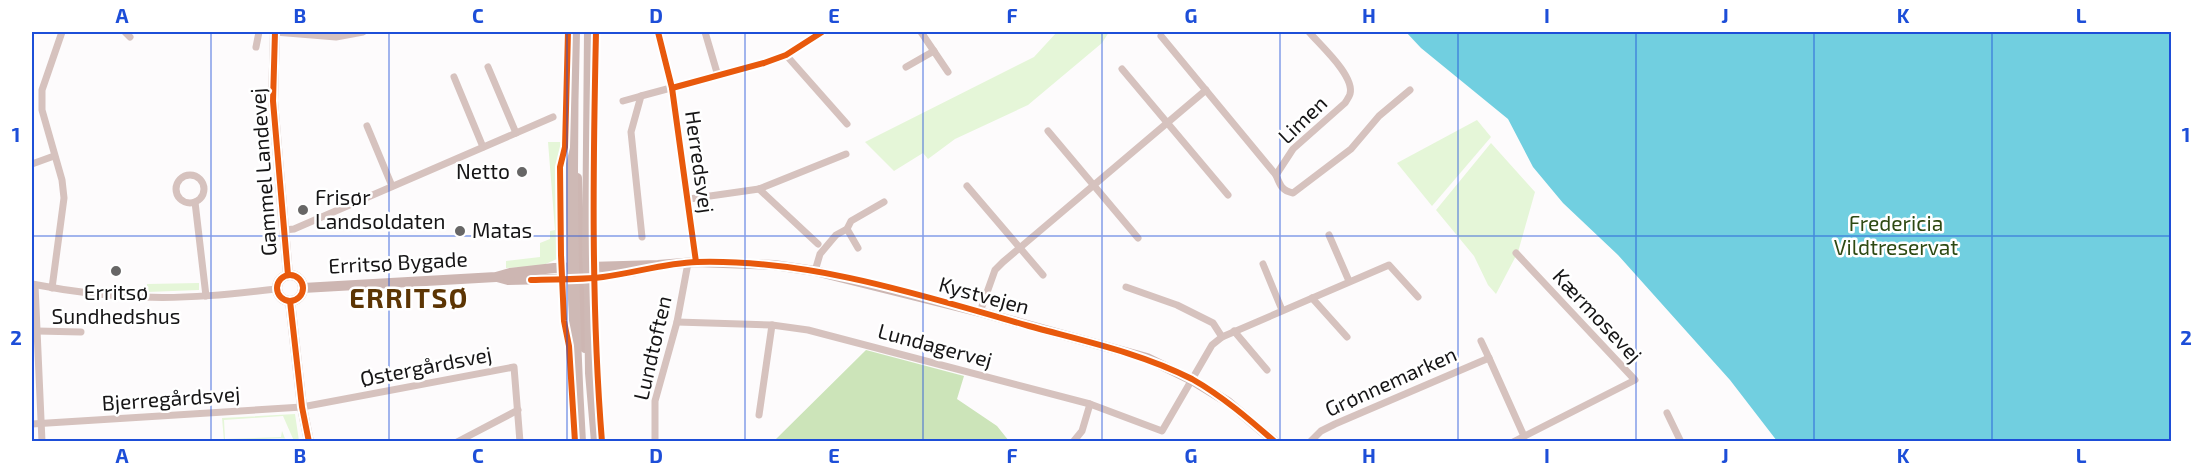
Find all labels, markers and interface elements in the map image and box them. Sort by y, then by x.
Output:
text: A [115,3,129,27]
text: B [294,3,306,27]
text: C [472,3,484,27]
text: D [649,3,663,27]
text: E [828,3,840,27]
text: F [1006,3,1018,27]
text: G [1185,3,1197,27]
text: H [1362,3,1376,27]
text: I [1544,3,1550,27]
text: J [1721,3,1729,27]
text: K [1897,3,1910,27]
text: L [2076,3,2087,27]
street label: Gammel Landevej [244,87,282,257]
street label: Limen [1272,90,1331,148]
street label: Herredsvej [680,109,720,215]
text: 1 [12,122,20,146]
text: 1 [2182,122,2190,146]
place label: Netto [456,158,510,183]
marker: Netto [515,165,529,179]
place label: Frisør Landsoldaten [315,184,445,233]
marker: Frisør Landsoldaten [296,203,310,217]
park label: Fredericia Vildtreservat [1834,210,1958,259]
place label: Matas [472,217,532,242]
marker: Matas [453,224,467,238]
street label: Erritsø Bygade [328,245,468,278]
street label: Kærmosevej [1548,263,1648,368]
marker: Erritsø Sundhedshus [109,264,123,278]
street label: Kystvejen [936,270,1032,320]
place label: Erritsø Sundhedshus [51,279,181,328]
district label: ERRITSØ [349,281,469,313]
street label: Lundtoften [627,293,676,402]
street label: Lundagervej [875,317,995,373]
text: 2 [10,325,22,349]
text: 2 [2180,325,2192,349]
street label: Østergårdsvej [358,340,494,392]
street label: Grønnemarken [1321,340,1460,421]
street label: Bjerregårdsvej [101,380,241,416]
text: A [115,443,129,467]
text: B [294,443,306,467]
text: C [472,443,484,467]
text: D [649,443,663,467]
text: E [828,443,840,467]
text: F [1006,443,1018,467]
text: G [1185,443,1197,467]
text: H [1362,443,1376,467]
text: I [1544,443,1550,467]
text: J [1721,443,1729,467]
text: K [1897,443,1910,467]
text: L [2076,443,2087,467]

